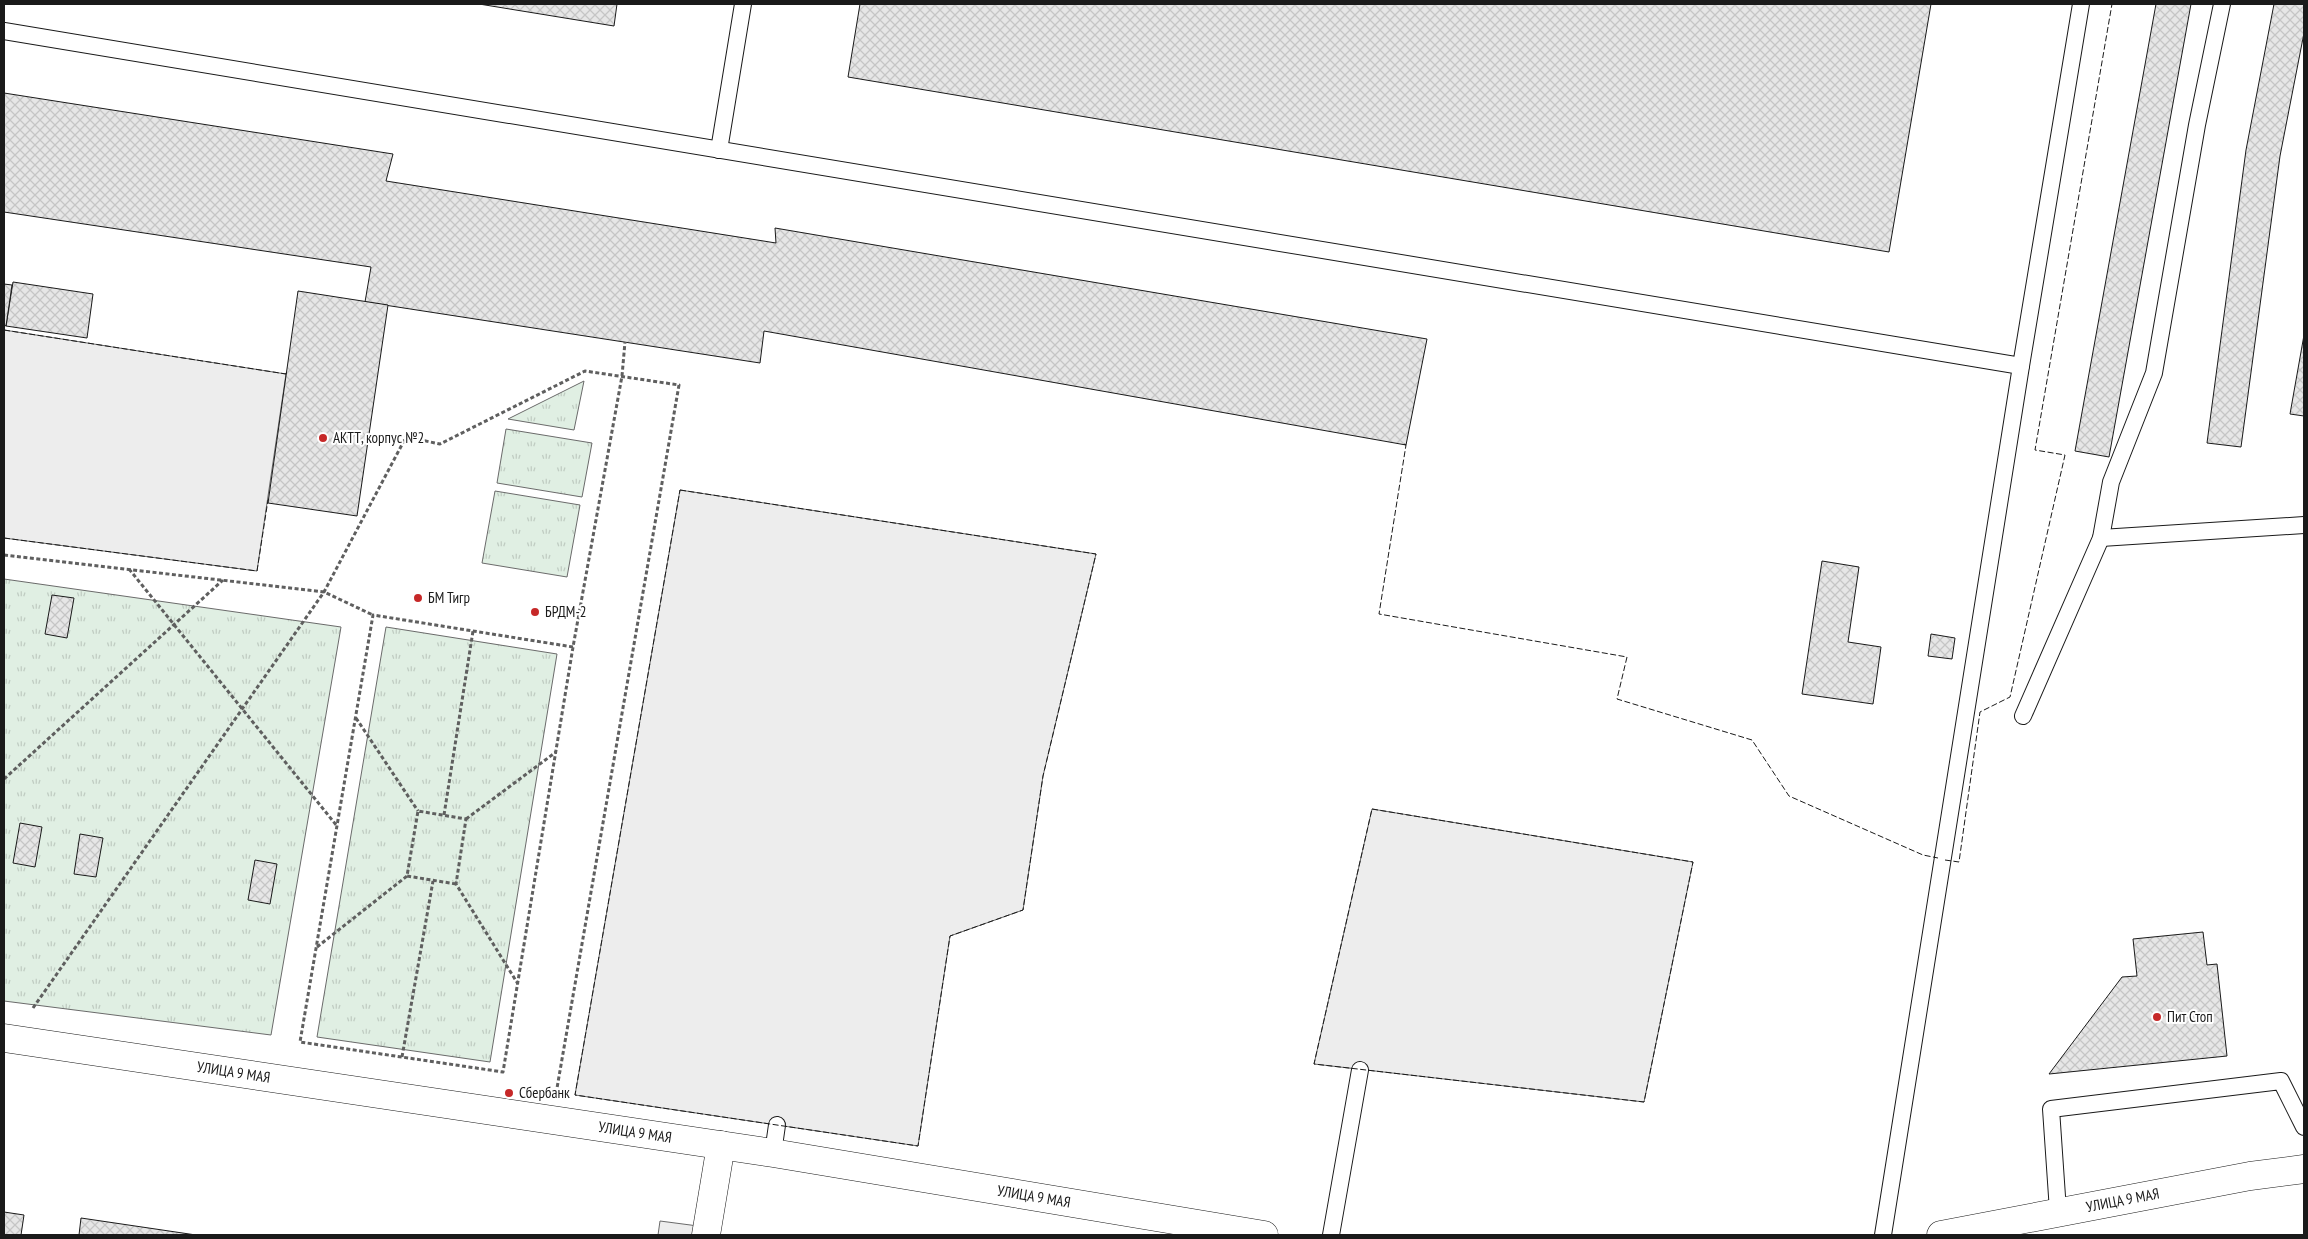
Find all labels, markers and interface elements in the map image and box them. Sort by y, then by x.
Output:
place label: АКТТ, корпус №2 [333,428,424,447]
marker: АКТТ, корпус №2 [317,432,329,444]
place label: БМ Тигр [428,588,470,607]
marker: БМ Тигр [412,592,424,604]
place label: БРДМ-2 [545,602,587,621]
marker: БРДМ-2 [529,606,541,618]
place label: Пит Стоп [2167,1007,2213,1026]
marker: Пит Стоп [2151,1011,2163,1023]
street label: УЛИЦА 9 МАЯ [196,1057,271,1087]
place label: Сбербанк [519,1083,570,1102]
marker: Сбербанк [503,1087,515,1099]
street label: УЛИЦА 9 МАЯ [597,1117,673,1147]
street label: УЛИЦА 9 МАЯ [996,1181,1072,1212]
street label: УЛИЦА 9 МАЯ [2085,1184,2161,1216]

